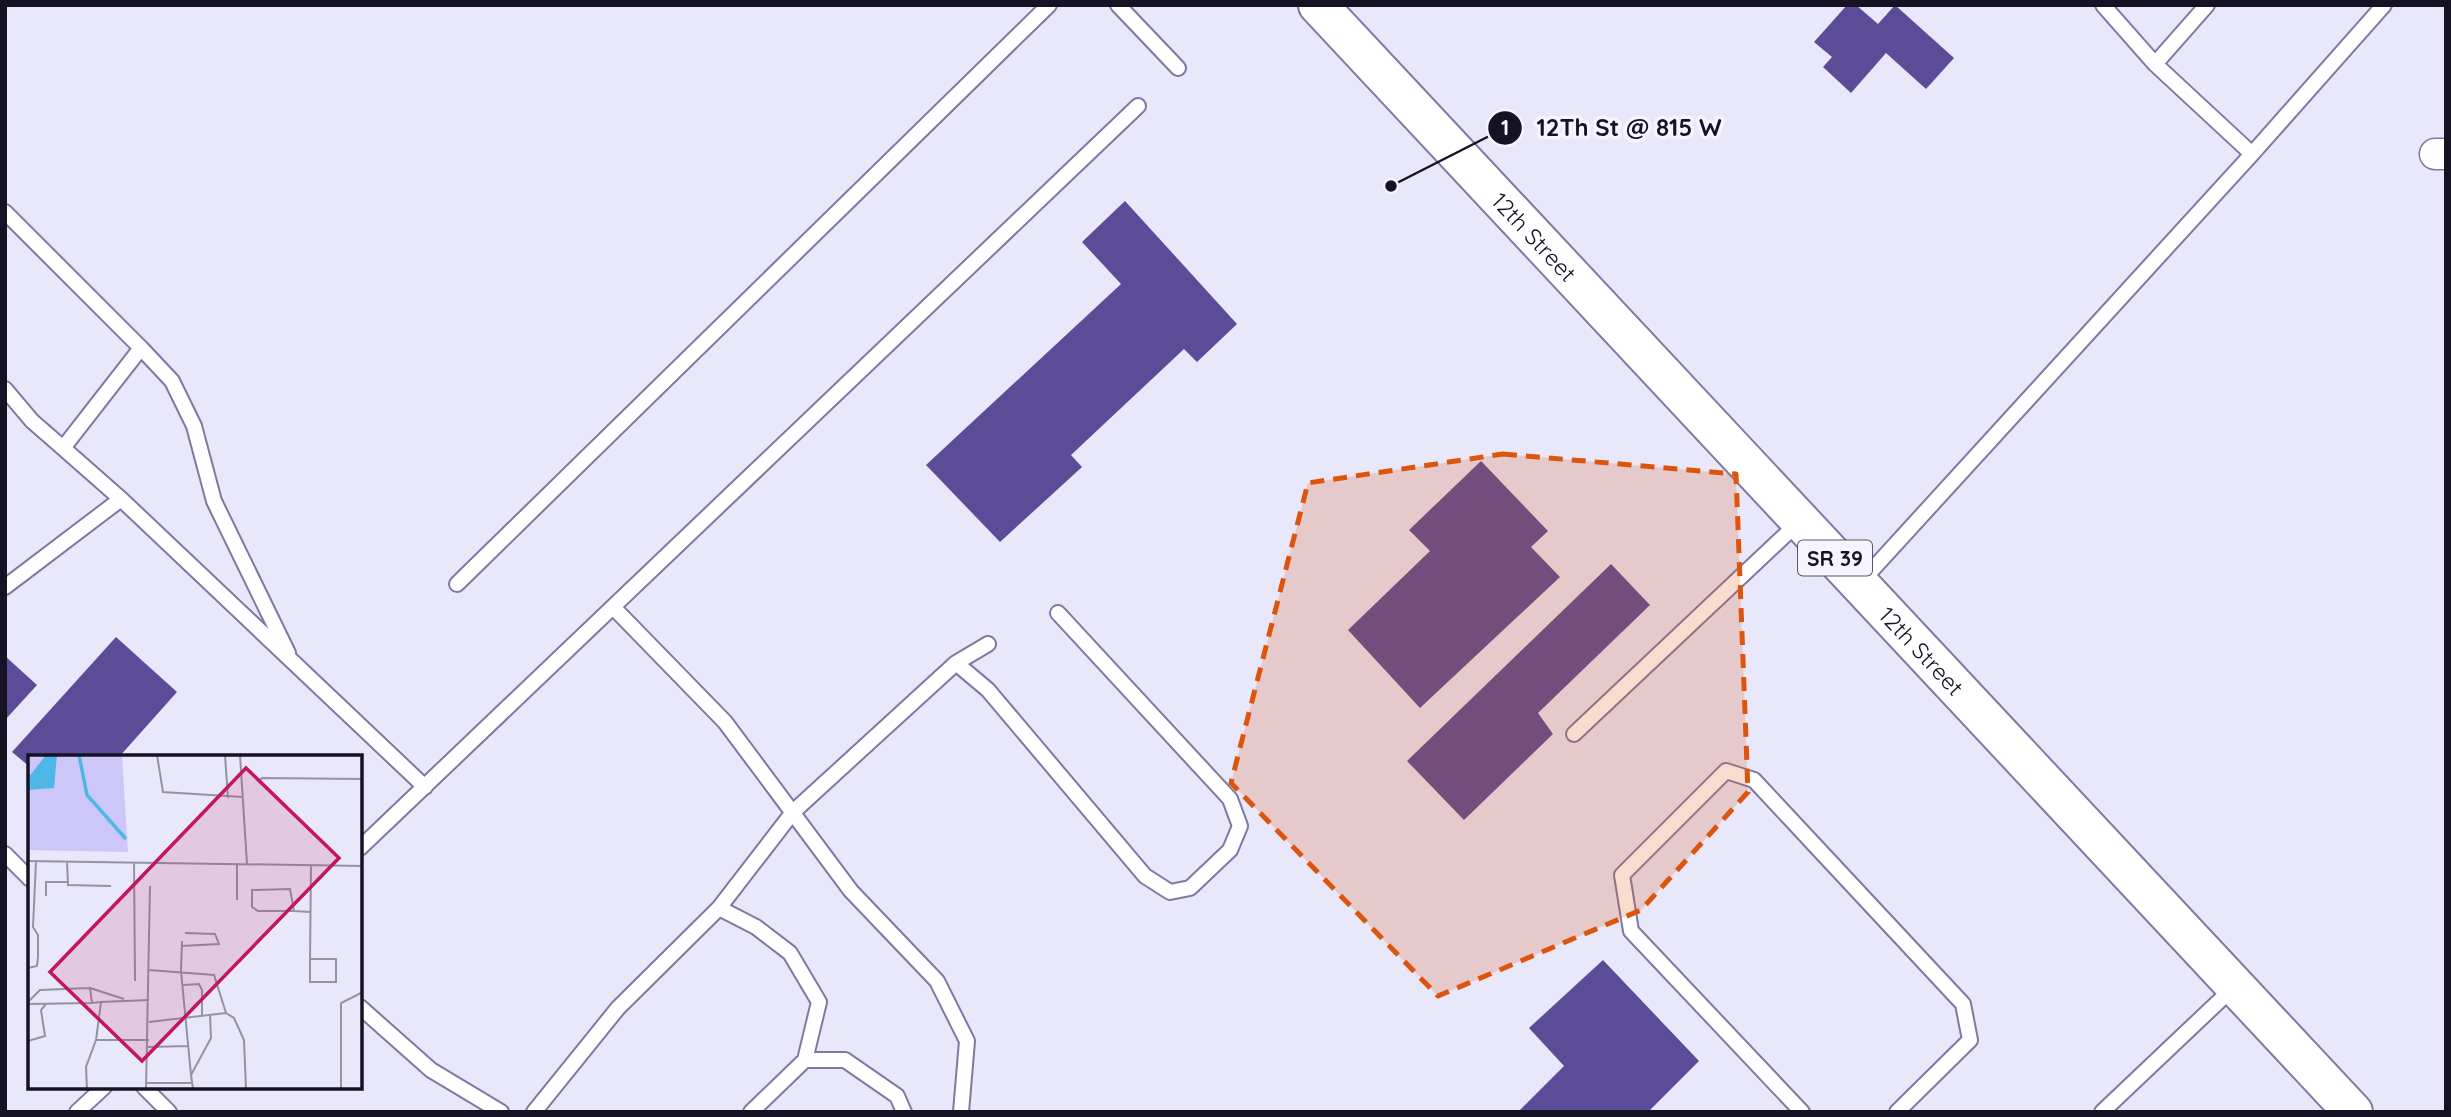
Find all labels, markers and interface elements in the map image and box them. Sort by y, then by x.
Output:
callout: 12Th St @ 815 W [1488,105,1736,150]
text: 12Th St @ 815 W [1536,112,1722,142]
text: 1 [1501,114,1509,140]
street label: 12th Street [1486,186,1583,287]
road number: SR 39 [1798,540,1872,576]
street label: 12th Street [1873,600,1970,701]
inset map [28,755,362,1089]

